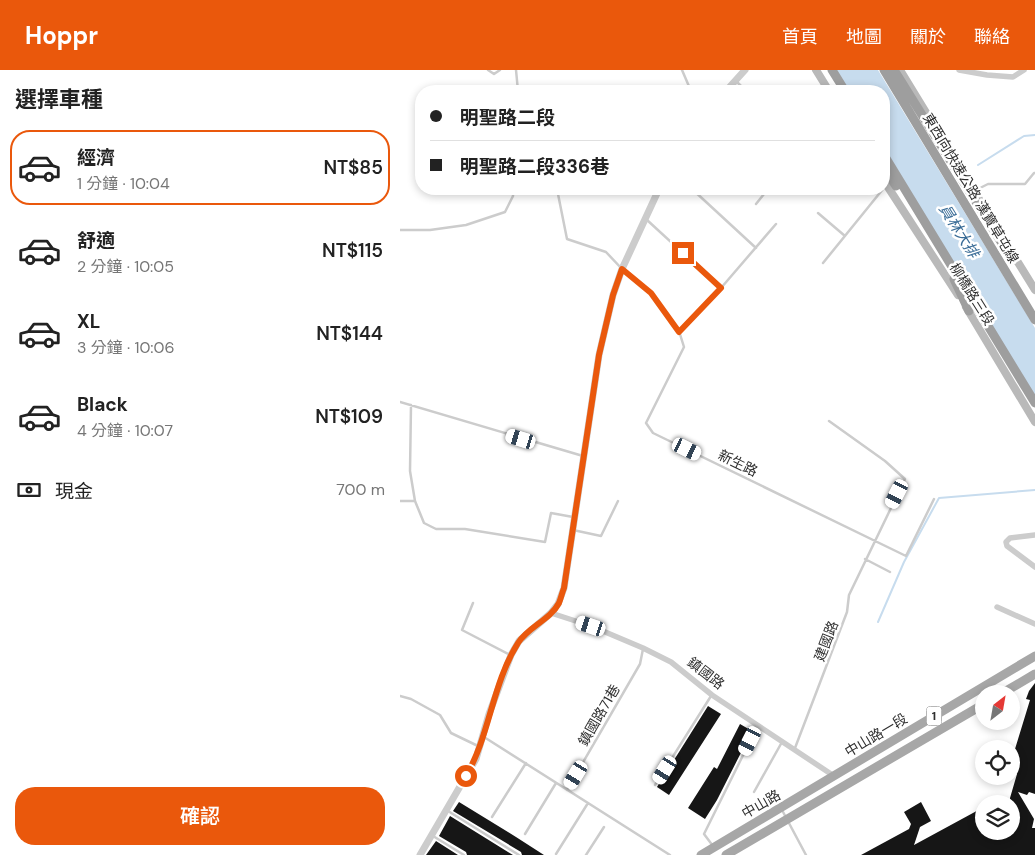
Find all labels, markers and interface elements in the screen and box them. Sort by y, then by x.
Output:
text: Hoppr [25,20,98,51]
text: 首頁 [782,25,818,49]
text: 地圖 [846,25,882,49]
text: 關於 [910,25,946,49]
text: 聯絡 [974,25,1010,49]
text: 選擇車種 [15,85,103,114]
text: 明聖路二段 [460,105,555,130]
street label: 東西向快速公路 漢寶草屯線 [919,110,1023,266]
icon: car [17,145,62,190]
text: 經濟 [77,145,115,170]
text: 明聖路二段336巷 [460,154,609,179]
text: NT$85 [323,155,383,180]
text: 1 分鐘 · 10:04 [77,173,170,194]
water label: 員林大排 [935,200,984,263]
icon: car [17,228,62,273]
text: 舒適 [77,228,115,253]
text: NT$115 [322,238,383,263]
route end [672,242,694,264]
text: 2 分鐘 · 10:05 [77,256,174,277]
street label: 柳橋路三段 [946,260,998,328]
text: XL [77,309,100,334]
icon: car [17,311,62,356]
text: NT$144 [316,321,383,346]
text: 3 分鐘 · 10:06 [77,337,175,358]
text: Black [77,392,128,417]
icon: car [17,394,62,439]
text: NT$109 [315,404,383,429]
text: 4 分鐘 · 10:07 [77,420,173,441]
car [504,427,537,451]
car [670,436,703,462]
street label: 新生路 [715,446,761,480]
icon: cash [15,476,43,504]
car [883,477,910,511]
text: 現金 [55,479,93,504]
text: 700 m [336,479,385,500]
car [574,614,607,638]
street label: 建國路 [810,618,842,664]
street label: 鎮國路 [684,653,728,693]
street label: 鎮國路71巷 [574,681,624,749]
north arrow [975,685,1020,730]
map controls [975,685,1020,840]
road number: 1 [926,706,942,726]
street label: 中山路一段 [841,709,911,761]
car [736,724,763,758]
button: locate [975,740,1020,785]
car [650,753,679,787]
car [561,758,590,792]
route start [455,765,477,787]
street label: 中山路 [738,786,784,822]
button: 確認 [15,787,385,845]
button: layers [975,795,1020,840]

